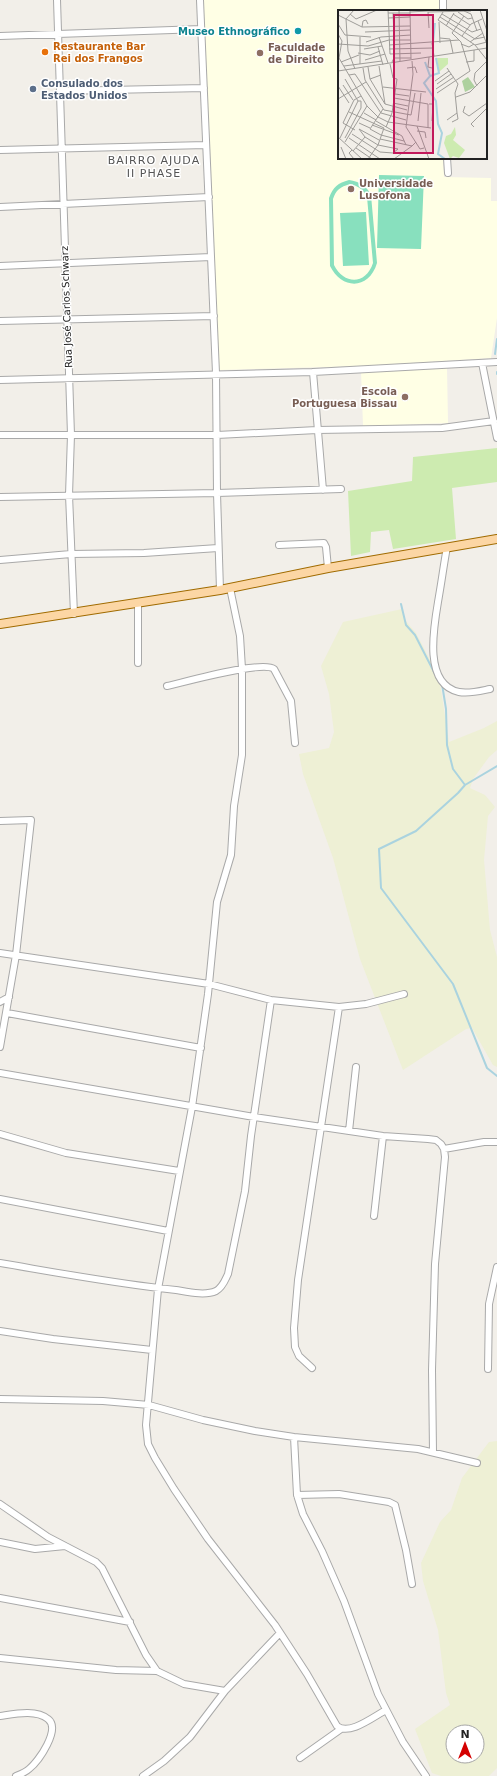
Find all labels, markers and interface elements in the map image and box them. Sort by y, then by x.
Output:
inset map [338,10,487,159]
place label: Museo Ethnográfico [178,26,290,37]
marker: Museo Ethnográfico [293,26,303,36]
place label: Restaurante Bar Rei dos Frangos [53,41,145,64]
place label: Faculdade de Direito [268,42,326,65]
marker: Restaurante Bar Rei dos Frangos [40,47,50,57]
marker: Faculdade de Direito [255,48,265,58]
place label: Consulado dos Estados Unidos [41,78,127,101]
marker: Consulado dos Estados Unidos [28,84,38,94]
district label: BAIRRO AJUDA II PHASE [108,154,200,180]
place label: Universidade Lusofona [359,178,433,201]
marker: Universidade Lusofona [346,184,356,194]
street label: Rua José Carlos Schwarz [59,246,74,368]
place label: Escola Portuguesa Bissau [292,386,397,409]
marker: Escola Portuguesa Bissau [400,392,410,402]
north arrow [445,1724,485,1764]
text: N [460,1728,470,1741]

